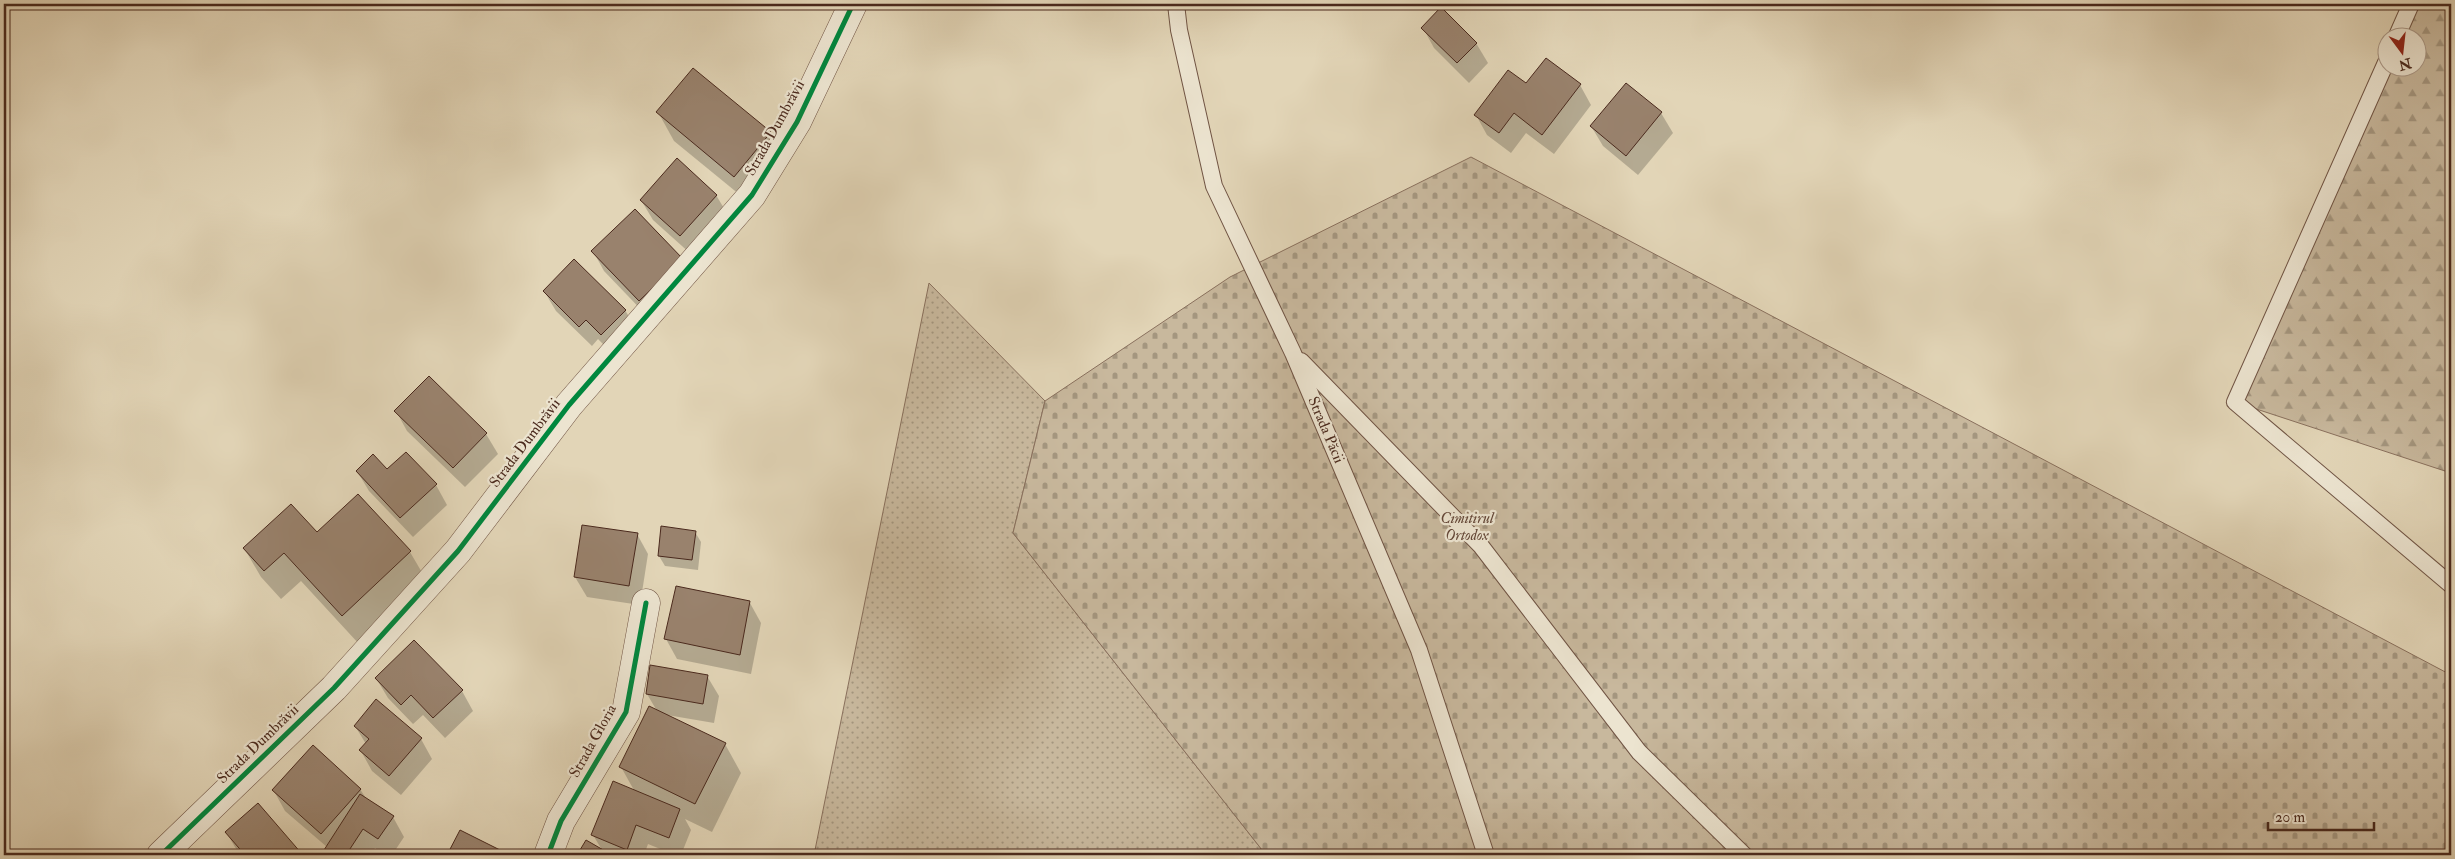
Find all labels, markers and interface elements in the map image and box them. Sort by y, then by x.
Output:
north arrow [2378,28,2428,78]
text: N [2397,54,2414,74]
street label: Strada Dumbrăvii [741,77,809,179]
street label: Strada Păcii [1303,394,1349,466]
street label: Strada Dumbrăvii [485,395,565,491]
park label: Cimitirul Ortodox [1441,509,1495,545]
street label: Strada Dumbrăvii [213,700,303,788]
street label: Strada Gloria [565,700,621,781]
scale bar [2268,799,2374,831]
text: 20 m [2275,808,2305,827]

